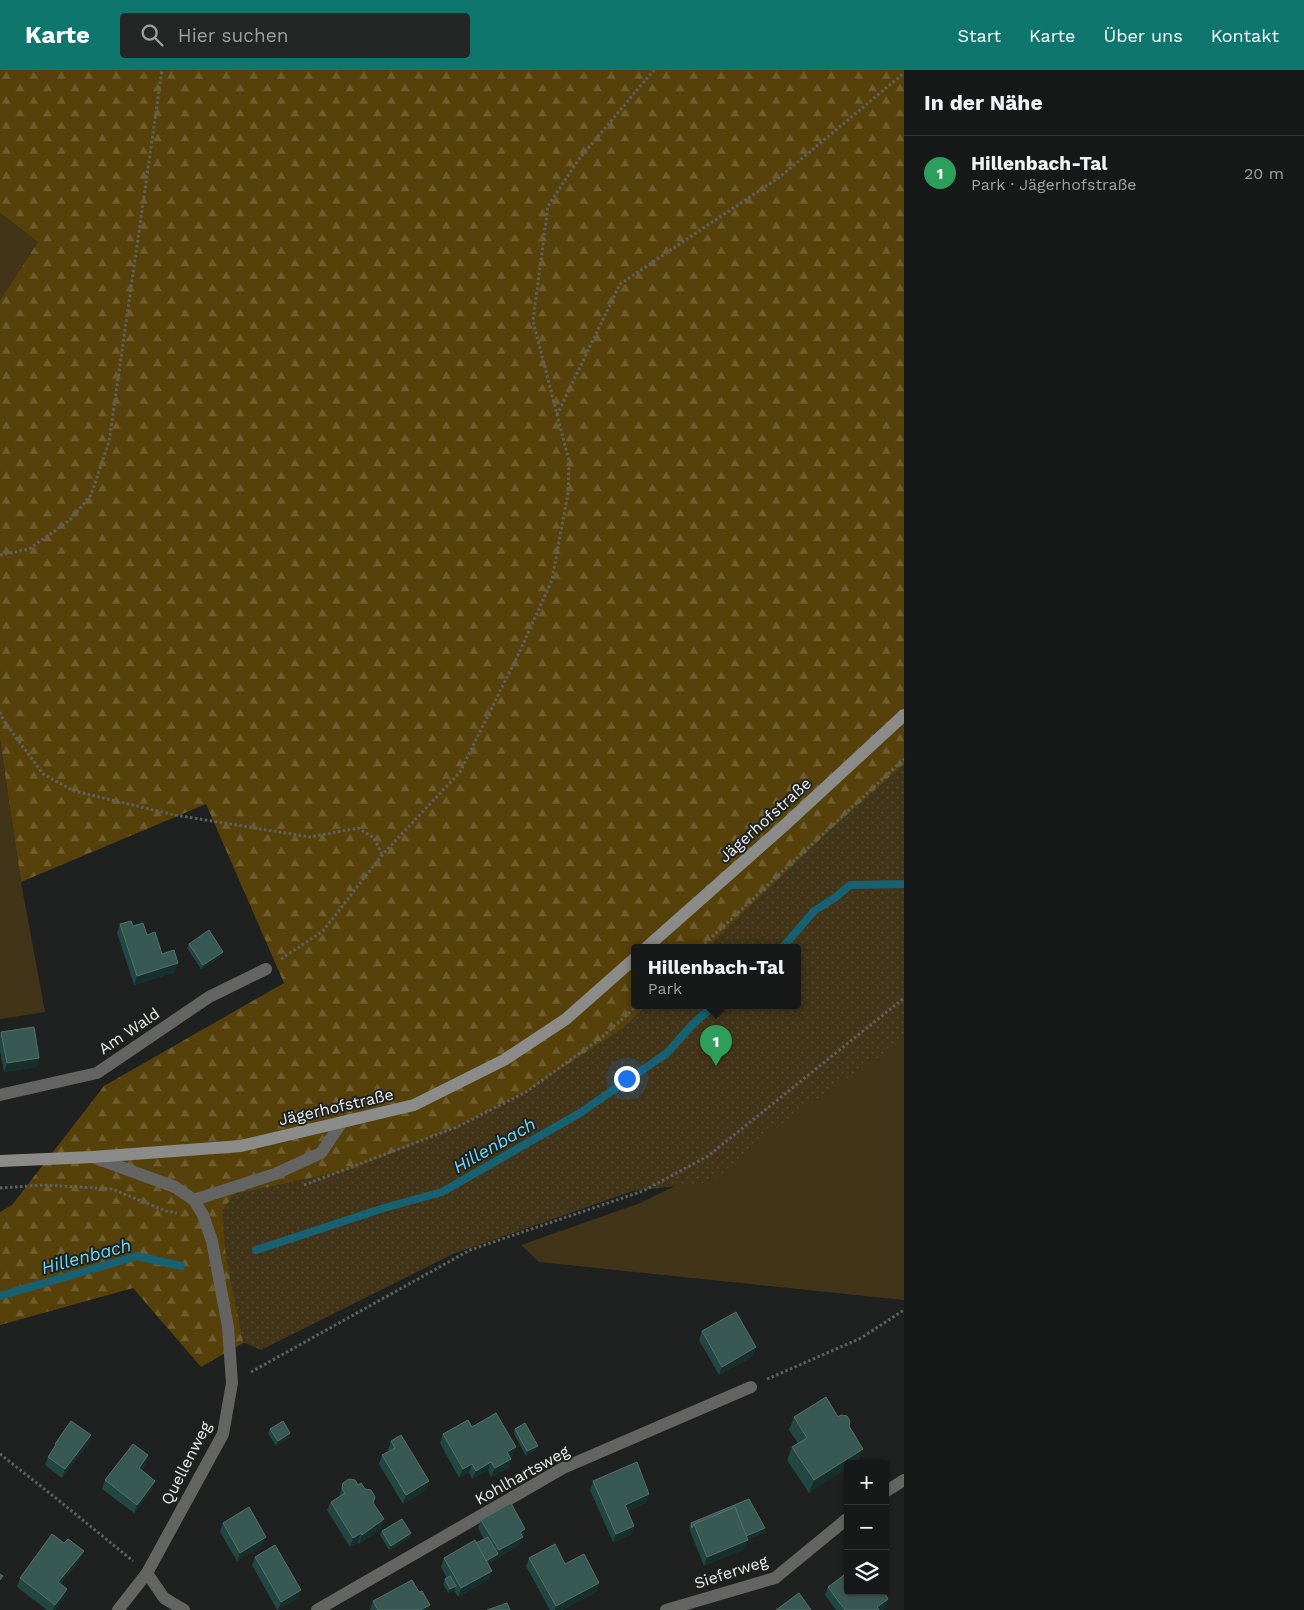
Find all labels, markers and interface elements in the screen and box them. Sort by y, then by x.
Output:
search box [120,13,470,58]
text: Karte [25,21,90,49]
icon: search [138,21,166,49]
text: Hier suchen [178,24,288,47]
text: Start [957,25,1001,46]
text: Karte [1029,25,1076,46]
text: Über uns [1104,25,1183,46]
text: Kontakt [1211,25,1279,46]
text: In der Nähe [924,90,1043,115]
text: Hillenbach-Tal [971,152,1108,175]
text: 1 [937,164,943,183]
text: 20 m [1244,164,1284,183]
text: Park · Jägerhofstraße [971,175,1137,194]
street label: Jägerhofstraße [715,774,815,866]
popup [631,944,801,1009]
text: Hillenbach-Tal [648,956,784,979]
text: Park [648,979,682,998]
street label: Am Wald [95,1004,163,1058]
pin: 1 [700,1025,732,1066]
your location [614,1066,640,1092]
street label: Jägerhofstraße [277,1085,395,1129]
water label: Hillenbach [449,1113,539,1177]
water label: Hillenbach [39,1234,133,1278]
street label: Quellenweg [157,1418,215,1508]
street label: Kohlhartsweg [472,1441,573,1509]
map controls [844,1460,889,1595]
button: + [844,1460,889,1505]
button: − [844,1505,889,1550]
button: layers [844,1550,889,1595]
street label: Sieferweg [692,1551,771,1593]

